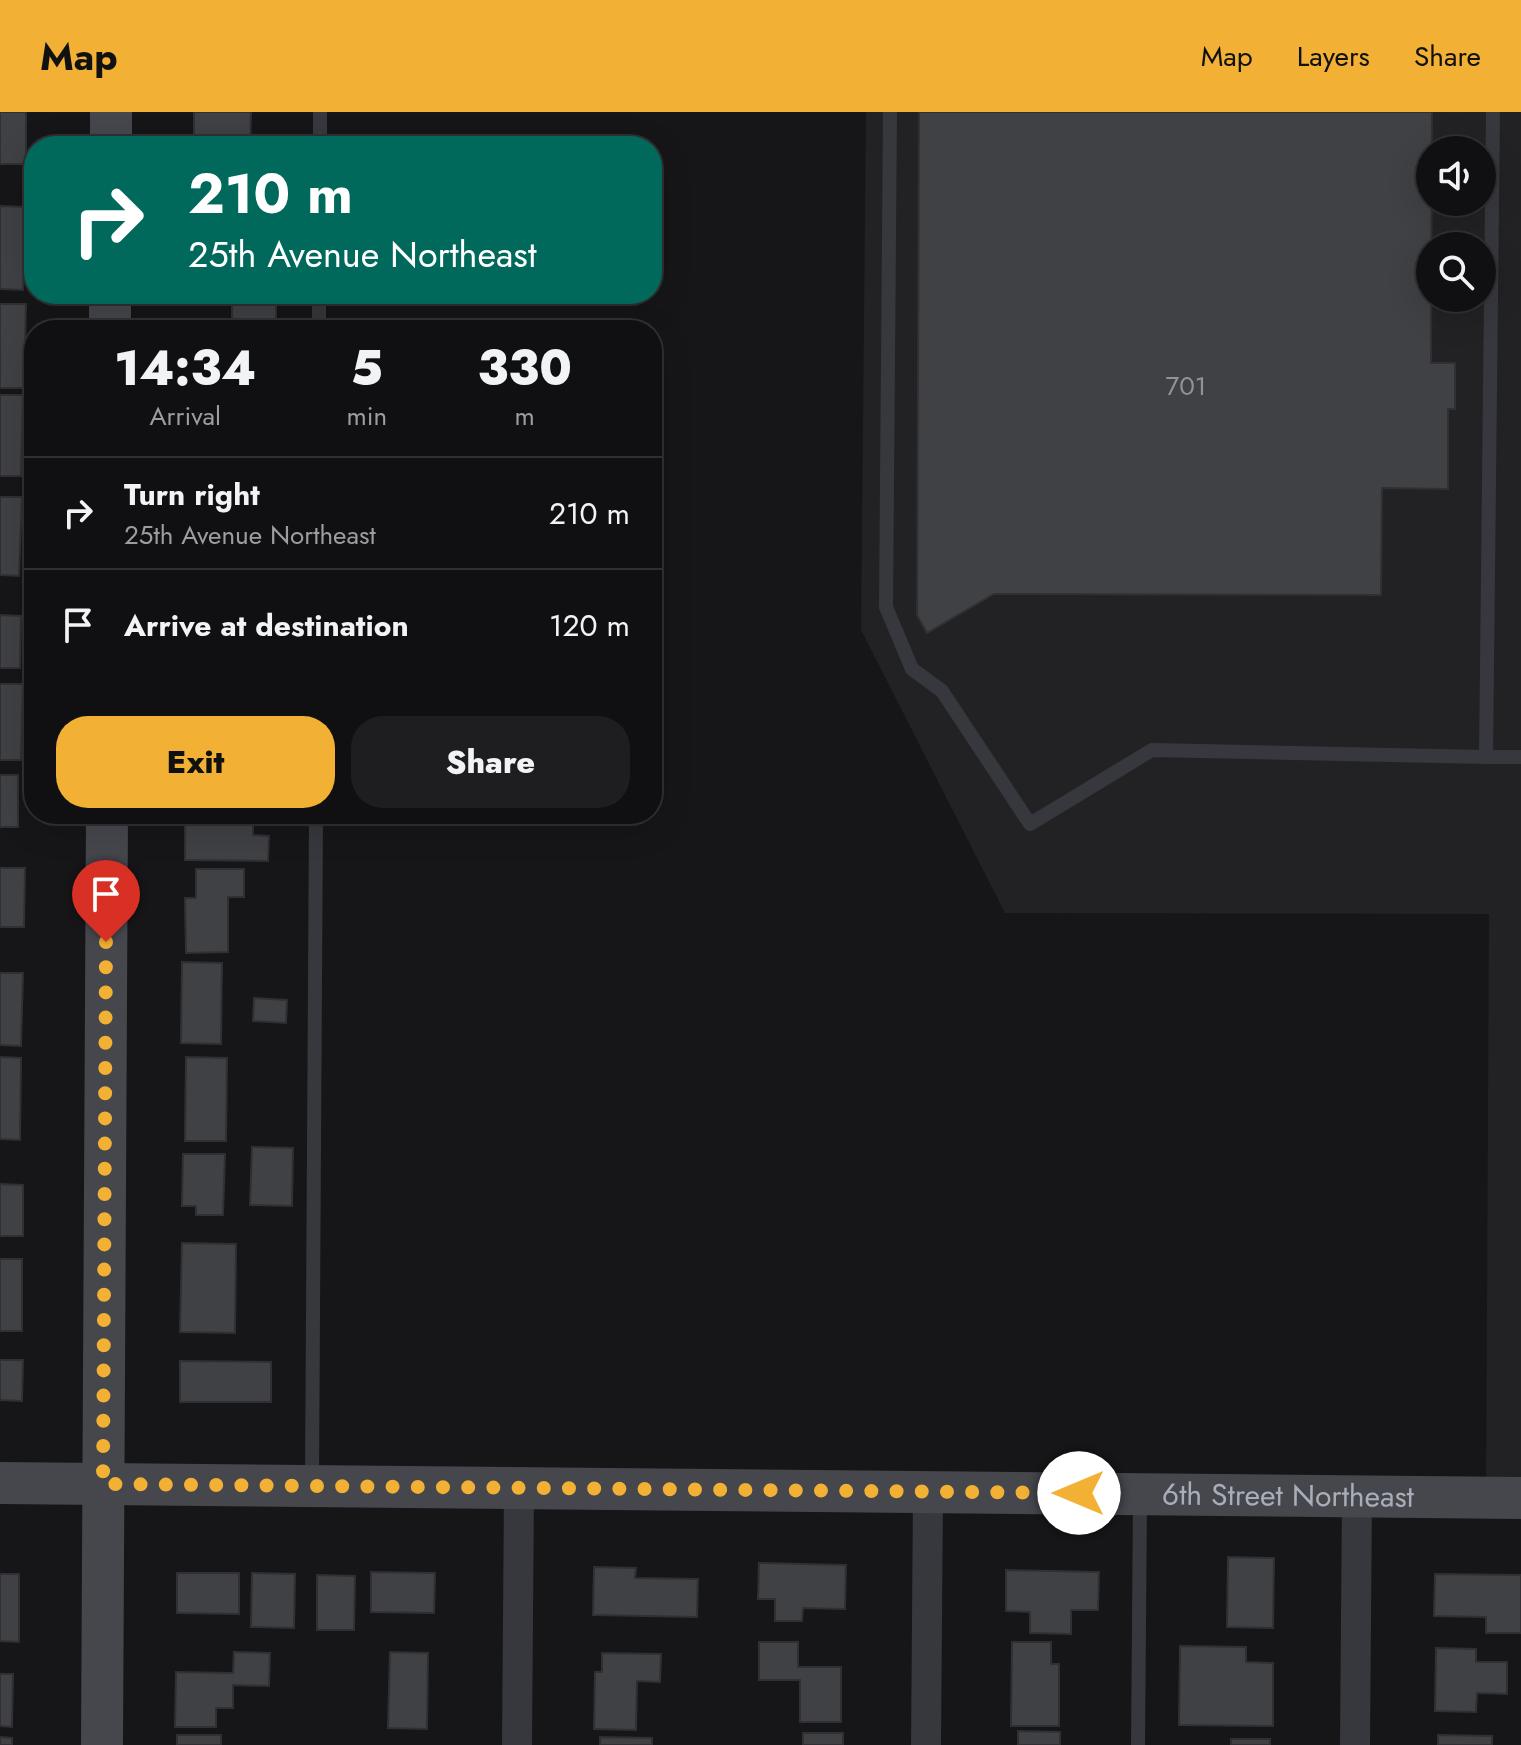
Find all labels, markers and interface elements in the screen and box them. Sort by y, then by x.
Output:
text: Map [40,29,118,84]
text: Map [1201,36,1253,77]
text: Layers [1297,36,1370,77]
text: Share [1414,36,1481,77]
map controls [1416,136,1496,312]
button: sound [1416,136,1496,216]
text: 210 m [188,153,353,234]
icon: right [56,168,160,272]
text: 25th Avenue Northeast [188,228,537,280]
button: search [1416,232,1496,312]
text: 14:34 [114,334,256,403]
text: 5 [351,334,383,403]
text: 330 [477,334,572,403]
house number: 701 [1166,367,1206,405]
text: Arrival [149,397,221,435]
text: min [347,397,387,435]
text: m [514,397,535,435]
text: Turn right [124,473,260,516]
icon: right [56,491,100,535]
text: 210 m [549,492,630,535]
text: 25th Avenue Northeast [124,516,376,554]
icon: arrive [56,603,100,647]
text: Arrive at destination [124,604,409,647]
text: 120 m [549,604,630,647]
button: Exit [56,716,335,808]
button: Share [351,716,630,808]
pin [72,860,140,942]
icon: arrive [84,872,128,916]
position arrow [1037,1451,1121,1535]
street label: 6th Street Northeast [1162,1472,1415,1518]

